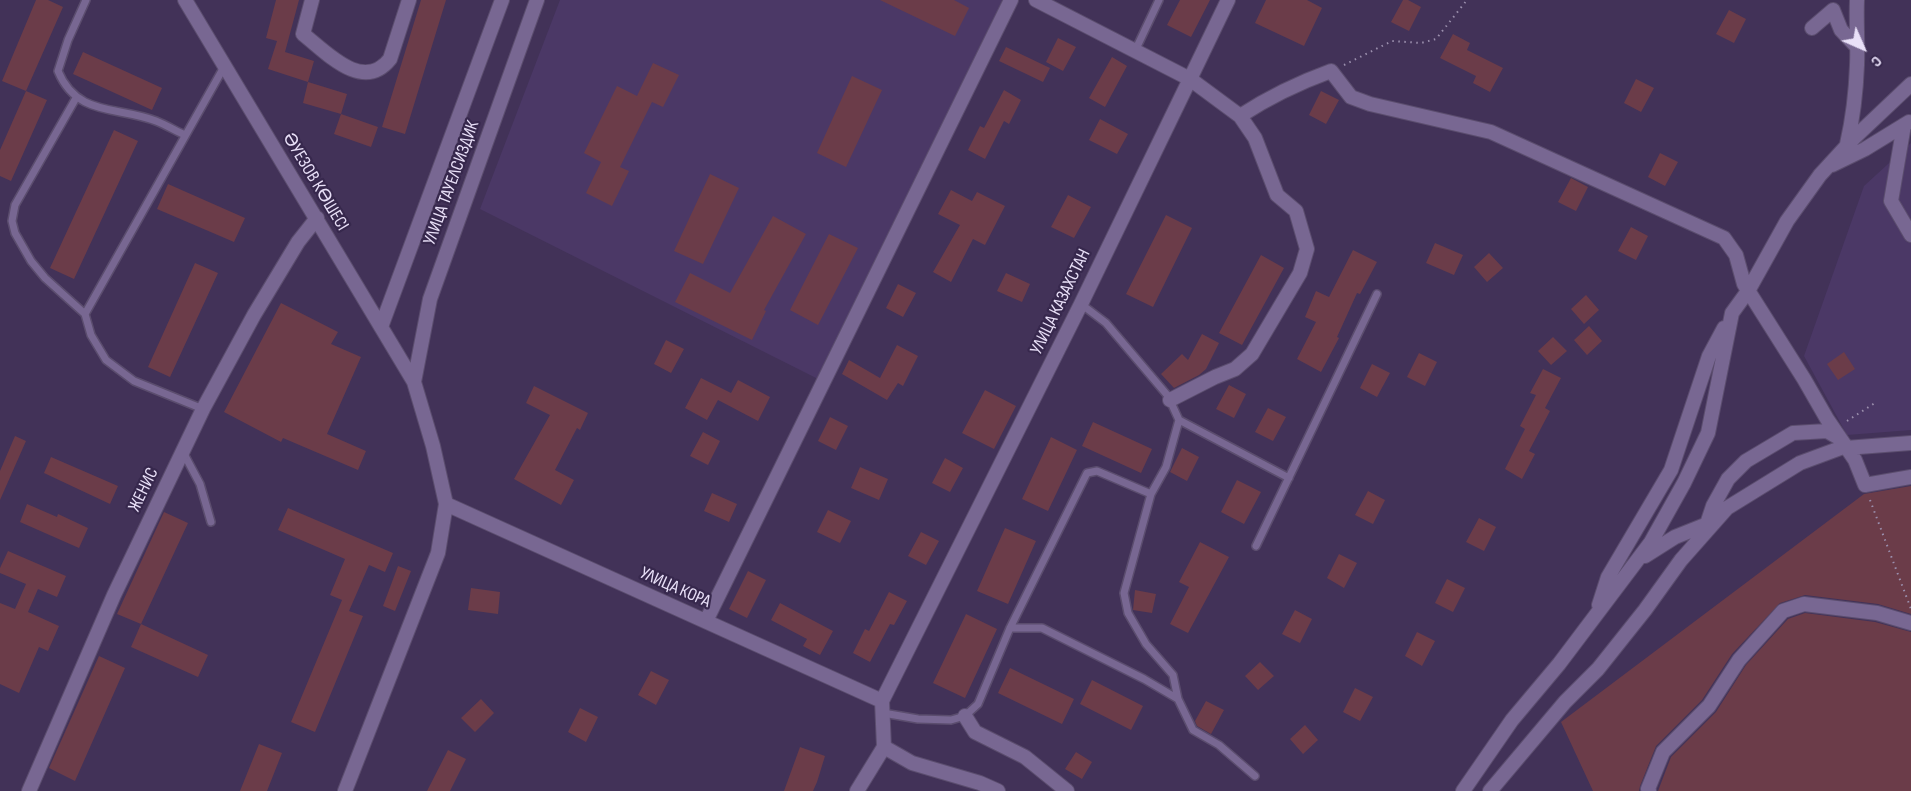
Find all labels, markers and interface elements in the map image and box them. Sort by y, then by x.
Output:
north arrow [1833,18,1893,78]
text: С [1866,51,1886,71]
street label: УЛИЦА ТАУЕЛСИЗДИК [419,118,485,248]
street label: ӘУЕЗОВ КӨШЕСІ [277,129,353,235]
street label: УЛИЦА КАЗАХСТАН [1026,246,1096,358]
street label: ЖЕНИС [124,465,164,515]
street label: УЛИЦА КОРА [636,563,714,613]

